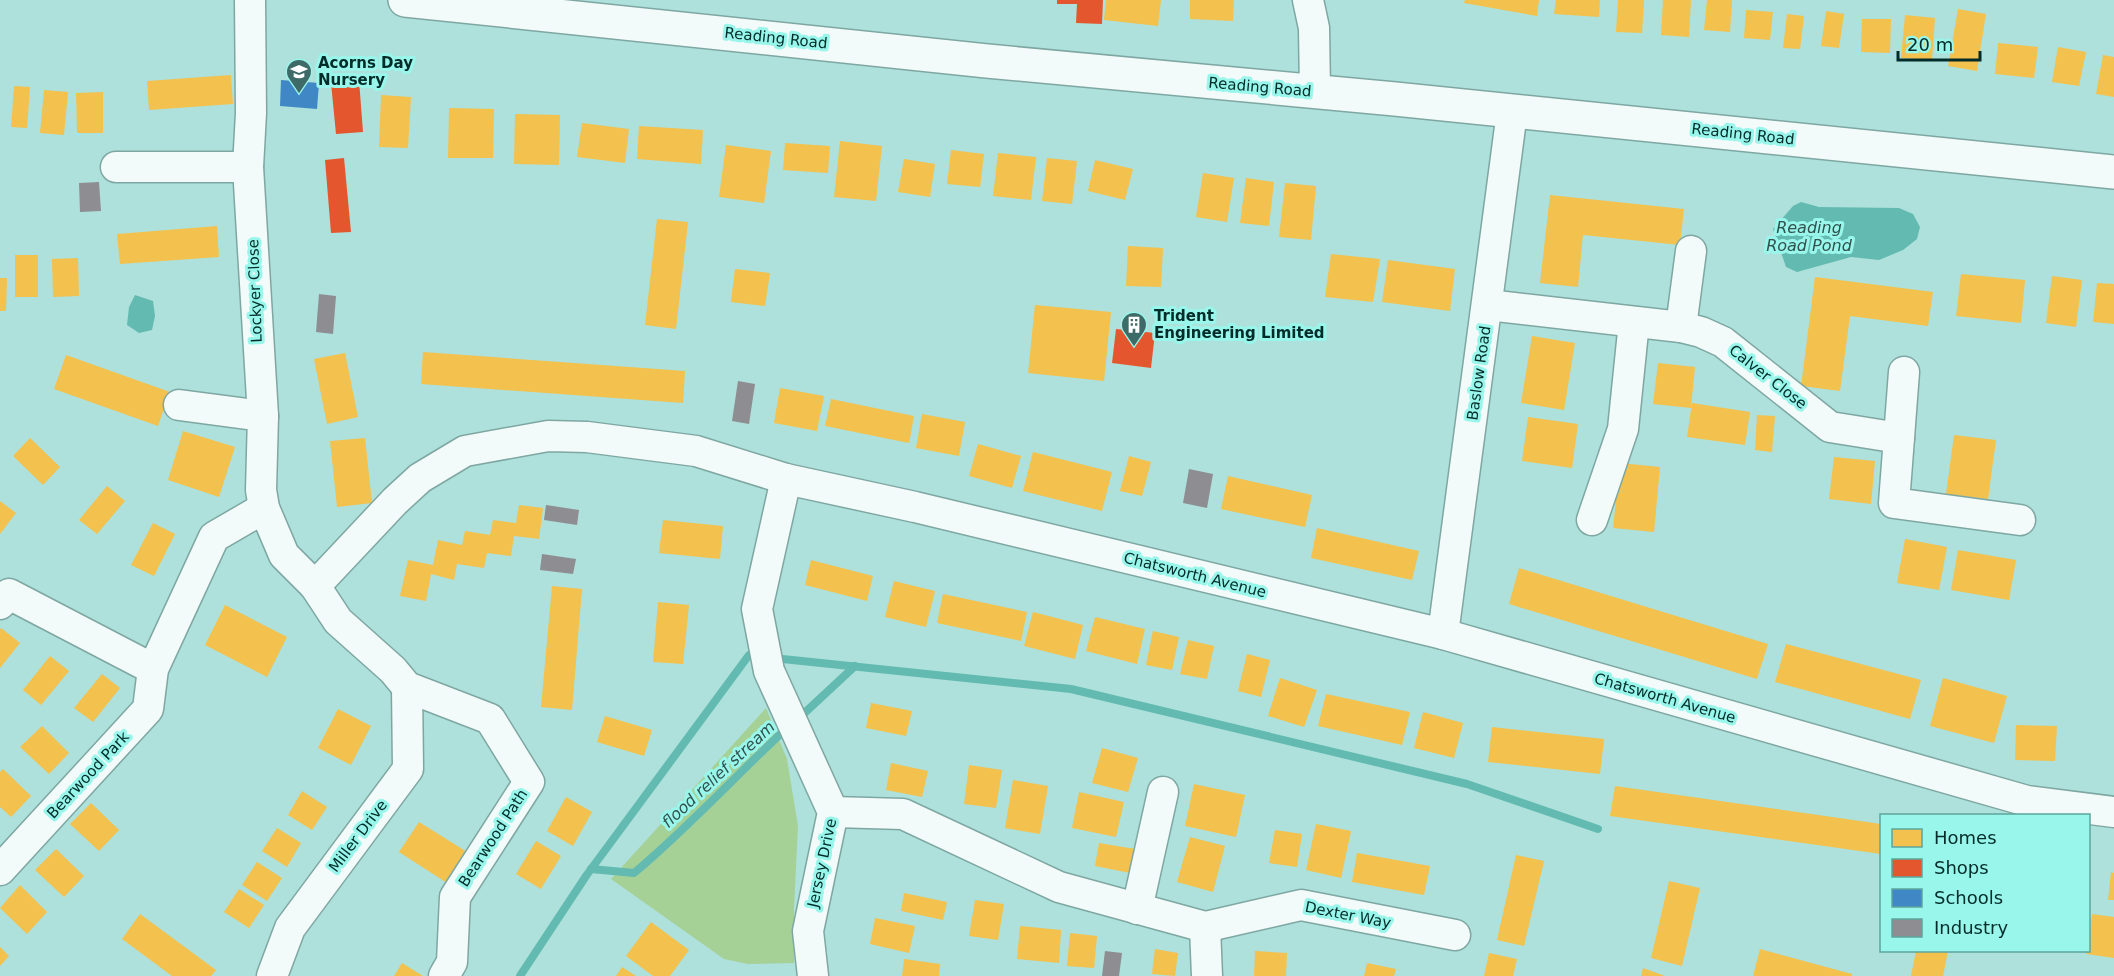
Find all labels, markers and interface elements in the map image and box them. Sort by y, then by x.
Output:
street label: Reading Road [724,24,828,52]
scale bar [1898,24,1980,62]
text: 20 m [1907,34,1953,55]
place label: Acorns Day Nursery [318,54,413,89]
school or university icon: Acorns Day Nursery [284,57,314,95]
street label: Reading Road [1208,74,1312,100]
street label: Reading Road [1691,120,1795,148]
water label: Reading Road Pond [1766,218,1853,255]
street label: Lockyer Close [244,239,266,343]
place label: Trident Engineering Limited [1154,307,1325,342]
building icon: Trident Engineering Limited [1119,310,1149,348]
street label: Baslow Road [1463,325,1495,421]
street label: Calver Close [1726,341,1810,413]
street label: Chatsworth Avenue [1122,549,1268,601]
street label: Chatsworth Avenue [1592,669,1738,727]
water label: flood relief stream [658,717,779,832]
street label: Bearwood Park [43,728,133,822]
street label: Bearwood Path [455,786,531,890]
street label: Miller Drive [325,796,391,876]
legend [1880,814,2090,952]
street label: Jersey Drive [804,817,840,910]
text: Homes [1934,827,1997,848]
text: Shops [1934,857,1989,878]
text: Schools [1934,887,2003,908]
street label: Dexter Way [1303,898,1393,932]
text: Industry [1934,917,2008,938]

